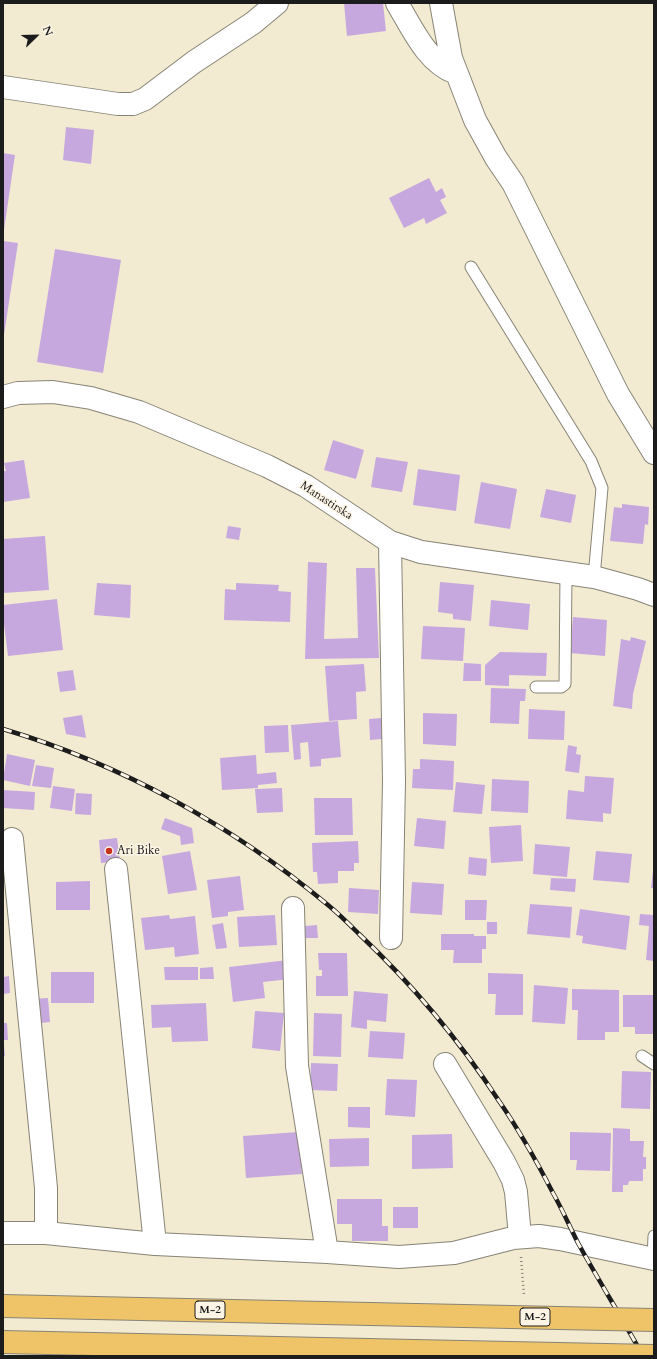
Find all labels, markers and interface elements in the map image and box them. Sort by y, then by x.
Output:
north arrow [16,16,56,56]
text: N [39,24,56,38]
street label: Manastirska [297,479,355,523]
place label: Ari Bike [117,844,160,858]
marker: Ari Bike [104,846,114,856]
road number: M-2 [195,1301,225,1319]
road number: M-2 [520,1308,550,1326]

